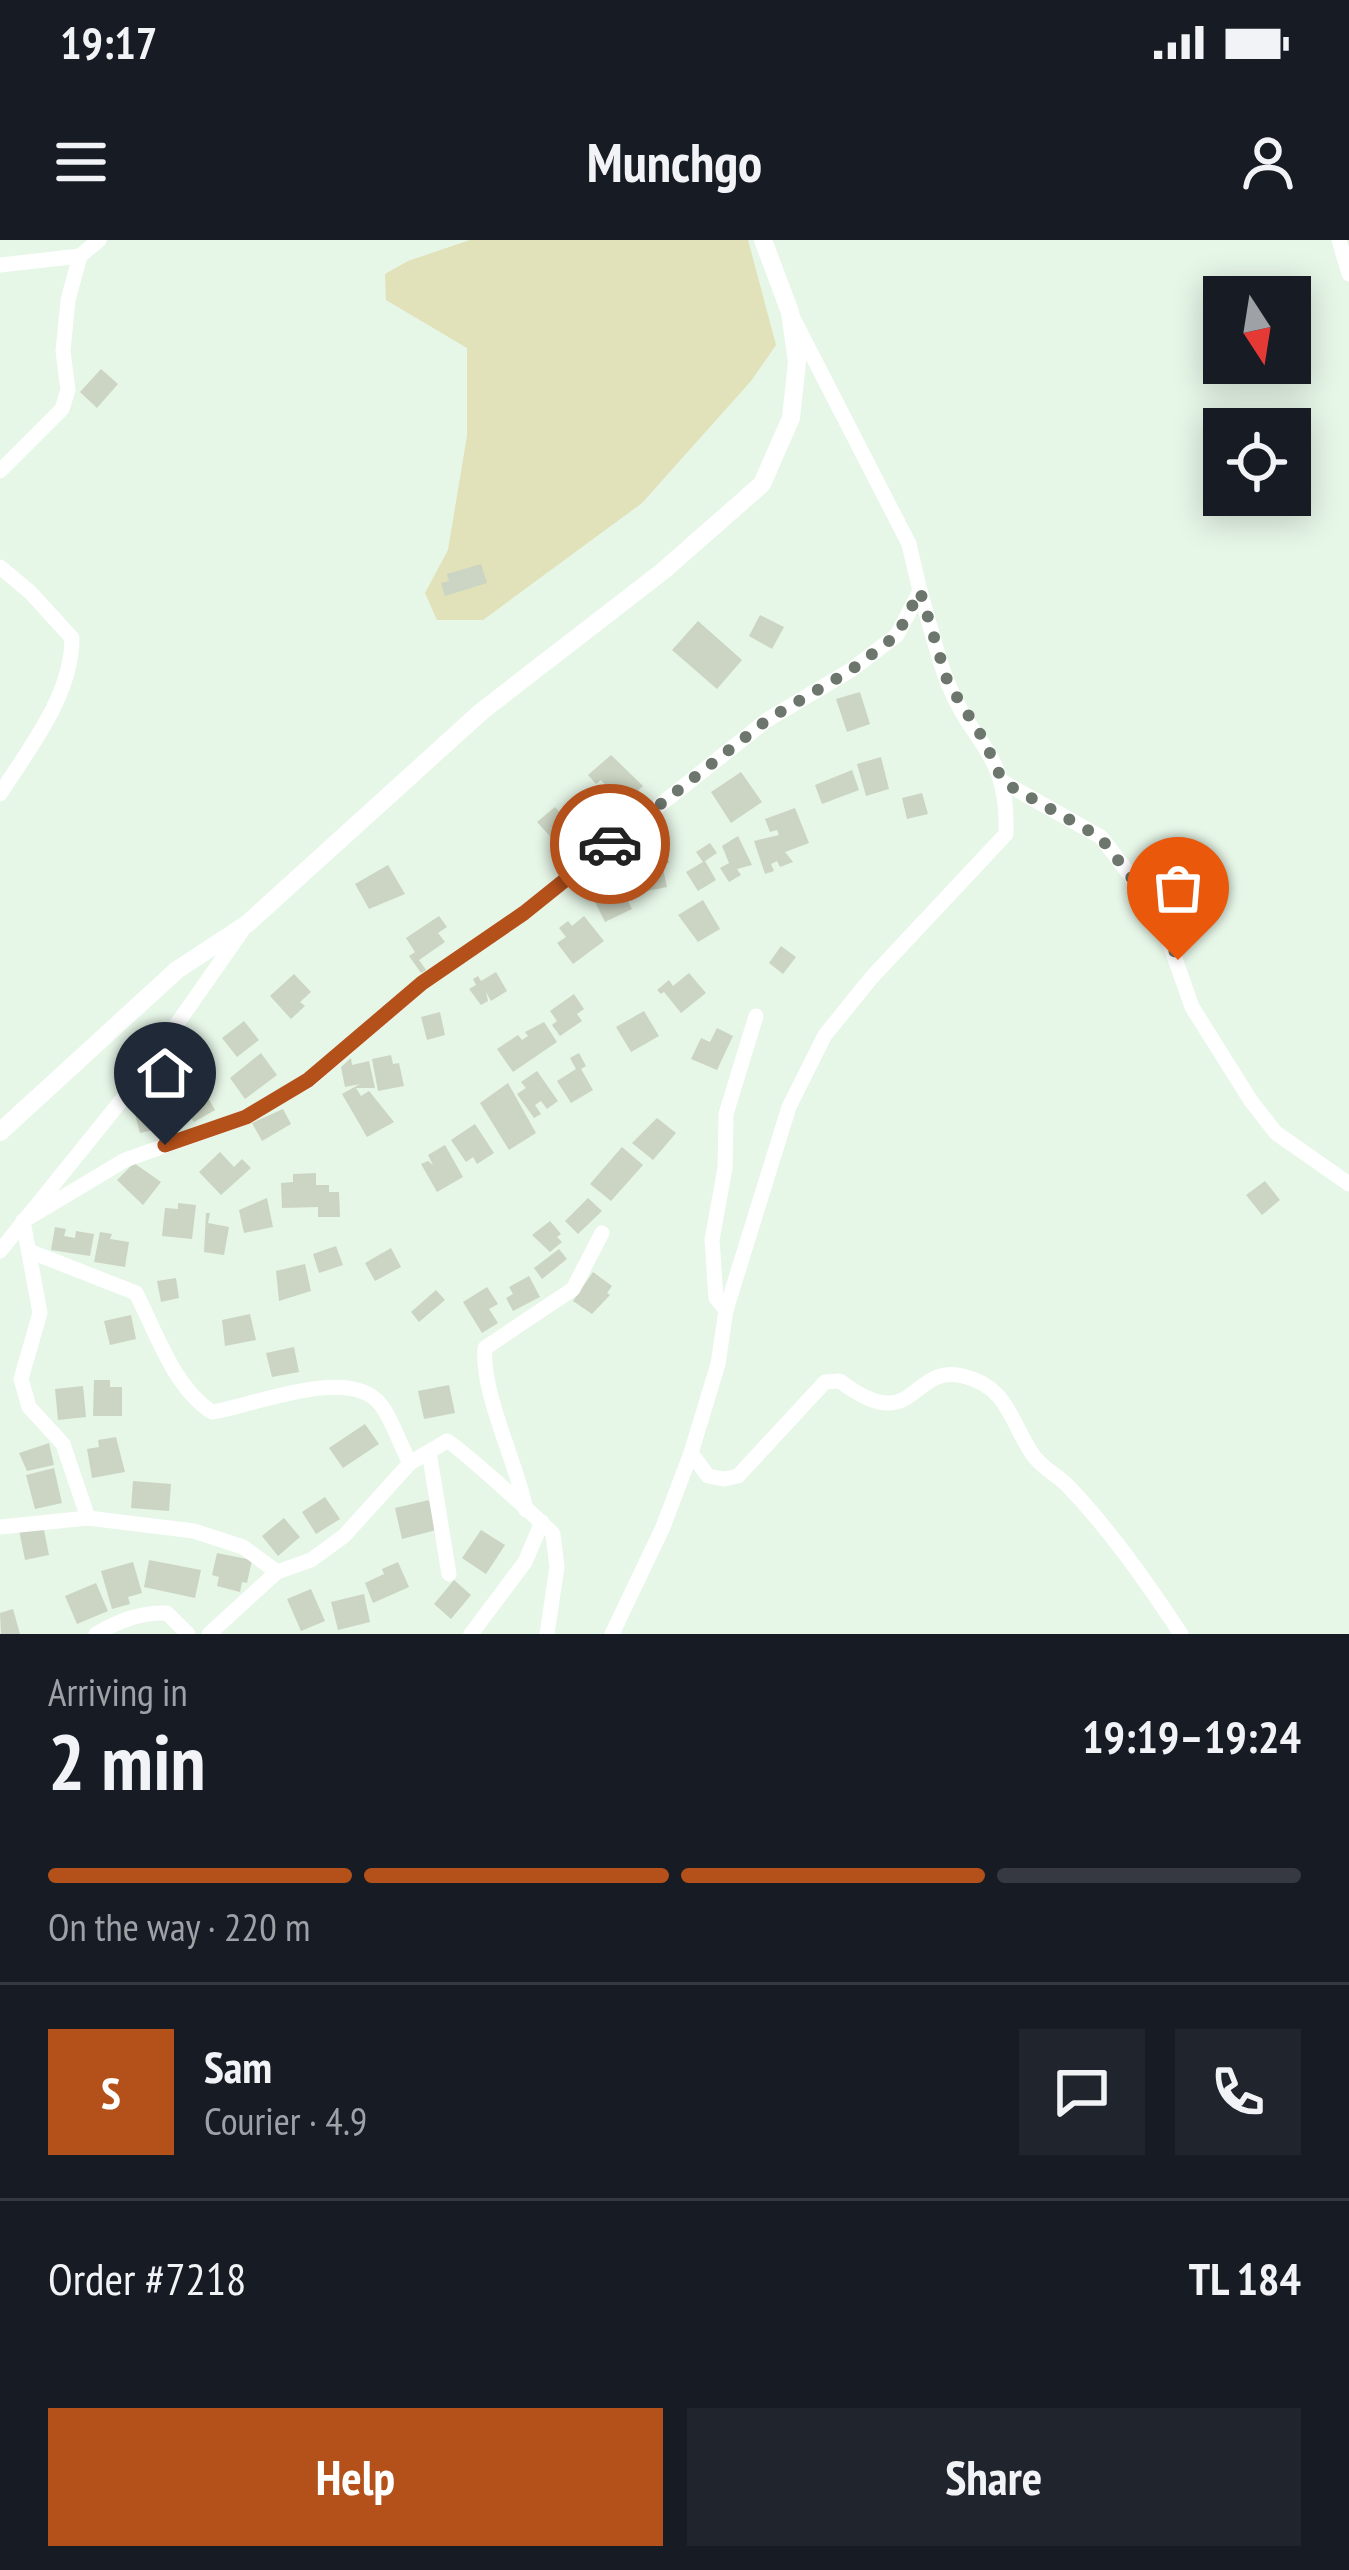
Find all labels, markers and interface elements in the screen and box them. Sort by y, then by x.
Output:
text: 19:17 [60,13,157,71]
text: Munchgo [587,127,762,197]
icon: menu [48,129,114,195]
icon: person [1235,129,1301,195]
north arrow [1203,276,1311,384]
map controls [1203,276,1311,516]
button: locate [1203,408,1311,516]
courier [550,784,670,904]
icon: car [577,811,643,877]
pin [1127,837,1229,960]
icon: bag [1145,855,1211,921]
pin [114,1022,216,1145]
icon: home [132,1040,198,1106]
text: Arriving in [48,1666,188,1717]
text: 19:19–19:24 [1082,1707,1301,1765]
text: 2 min [48,1711,206,1812]
text: On the way · 220 m [48,1901,310,1952]
button: chat [1019,2029,1145,2155]
button: phone [1175,2029,1301,2155]
text: Sam [204,2037,272,2095]
text: S [101,2063,121,2121]
text: Courier · 4.9 [204,2095,367,2146]
text: Order #7218 [48,2249,246,2307]
text: TL 184 [1189,2249,1301,2307]
button: Help [48,2408,663,2546]
button: Share [687,2408,1301,2546]

